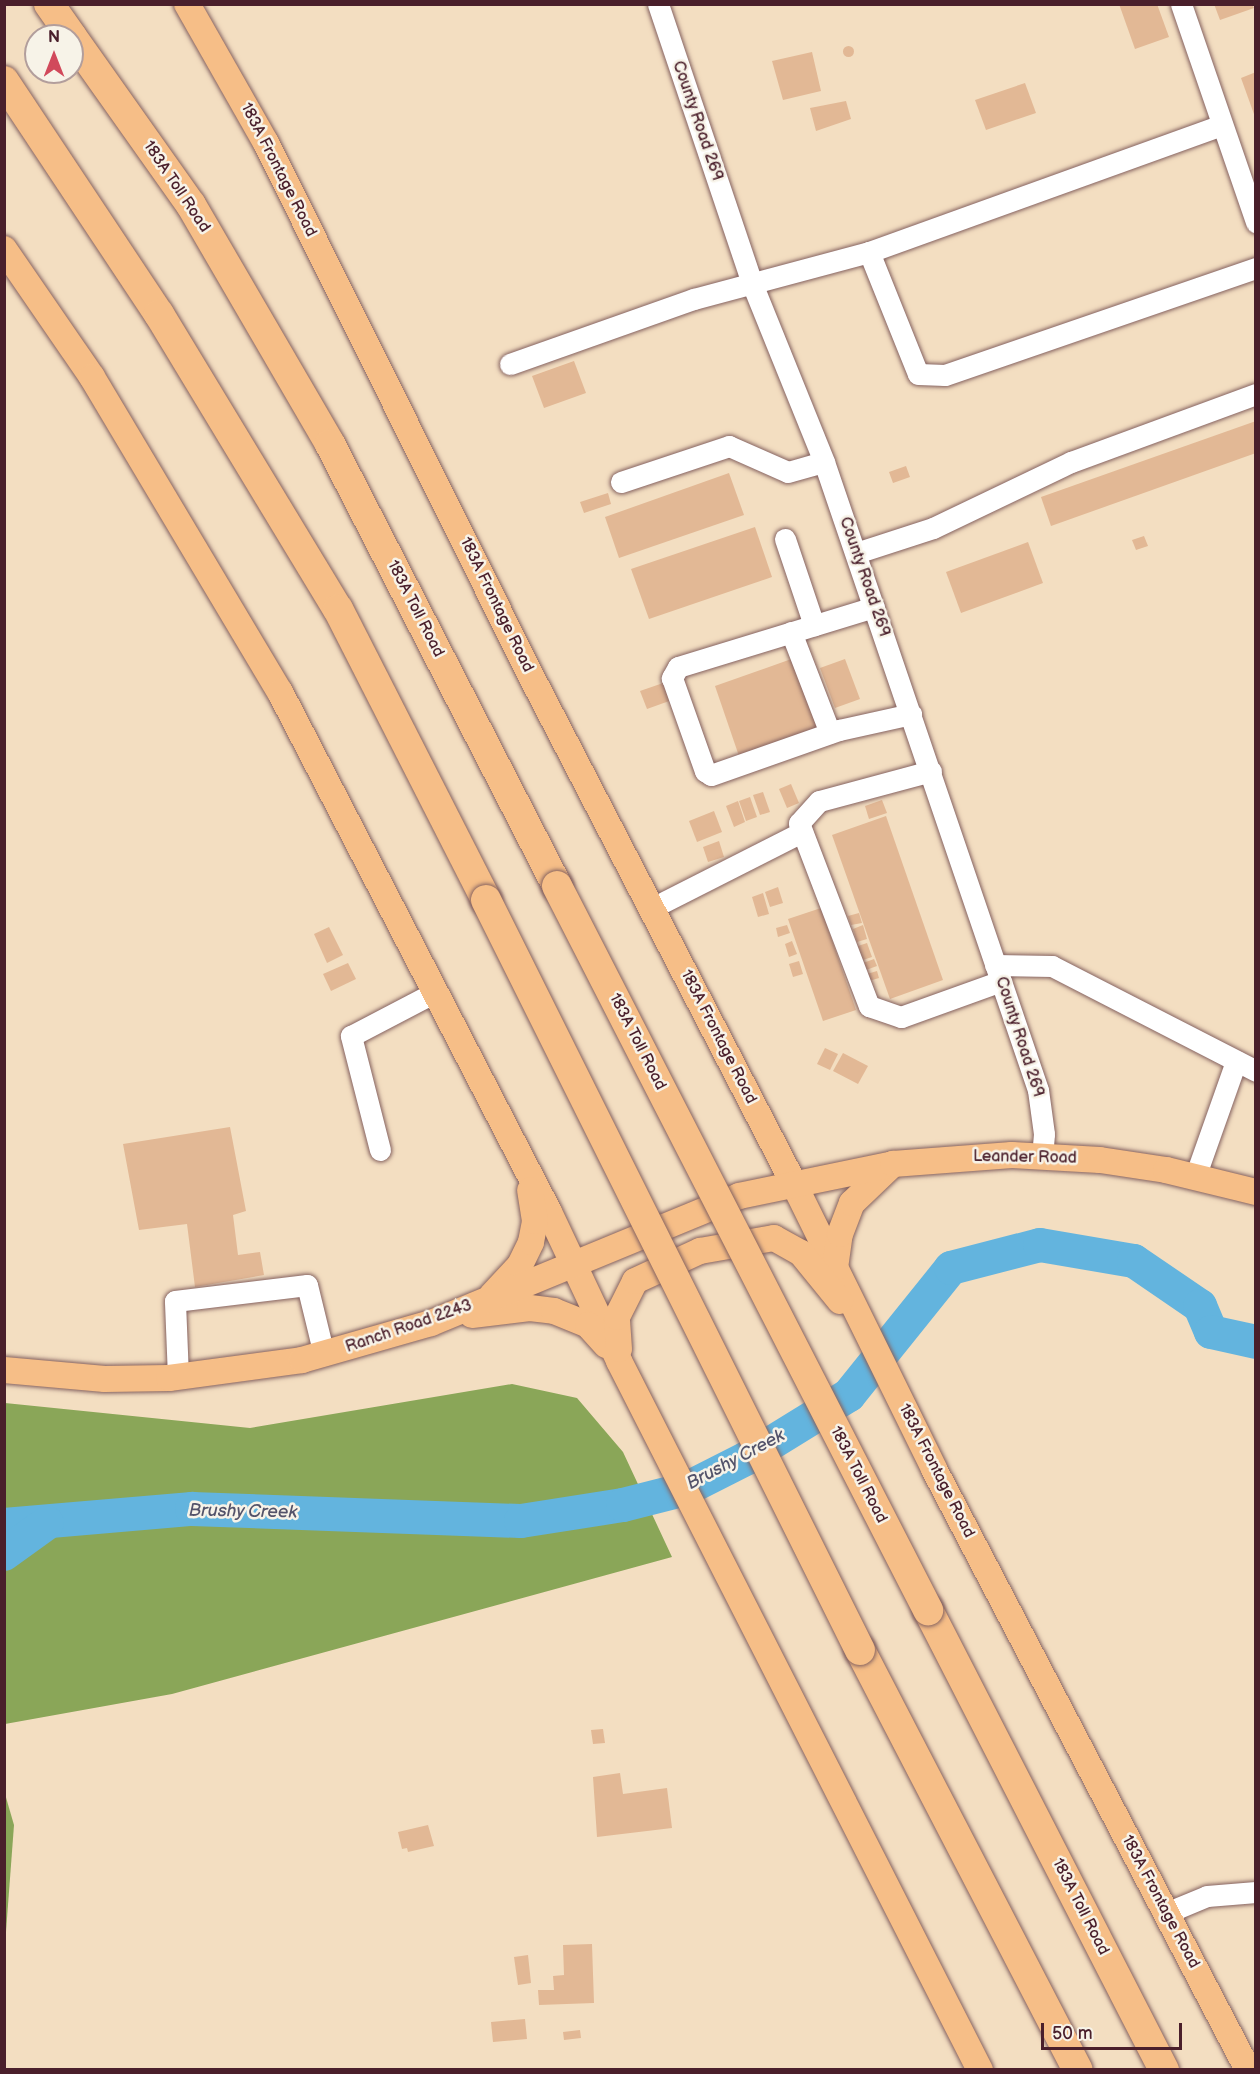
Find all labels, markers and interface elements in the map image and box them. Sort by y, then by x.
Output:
north arrow [24,24,84,84]
text: N [48,28,60,47]
street label: County Road 269 [667,58,727,184]
street label: 183A Frontage Road [236,100,320,240]
street label: 183A Toll Road [138,137,214,237]
street label: County Road 269 [834,514,894,640]
street label: 183A Frontage Road [455,534,537,676]
street label: 183A Toll Road [382,557,448,661]
street label: 183A Frontage Road [676,967,760,1107]
street label: County Road 269 [990,974,1048,1100]
street label: 183A Toll Road [604,990,670,1094]
street label: Leander Road [973,1147,1077,1169]
street label: Ranch Road 2243 [343,1296,475,1358]
street label: 183A Frontage Road [894,1401,978,1541]
street label: 183A Toll Road [825,1423,891,1527]
water label: Brushy Creek [683,1425,789,1495]
water label: Brushy Creek [188,1500,298,1524]
street label: 183A Frontage Road [1117,1832,1203,1972]
street label: 183A Toll Road [1047,1855,1113,1959]
scale bar [1044,2011,1185,2049]
text: 50 m [1052,2023,1093,2044]

